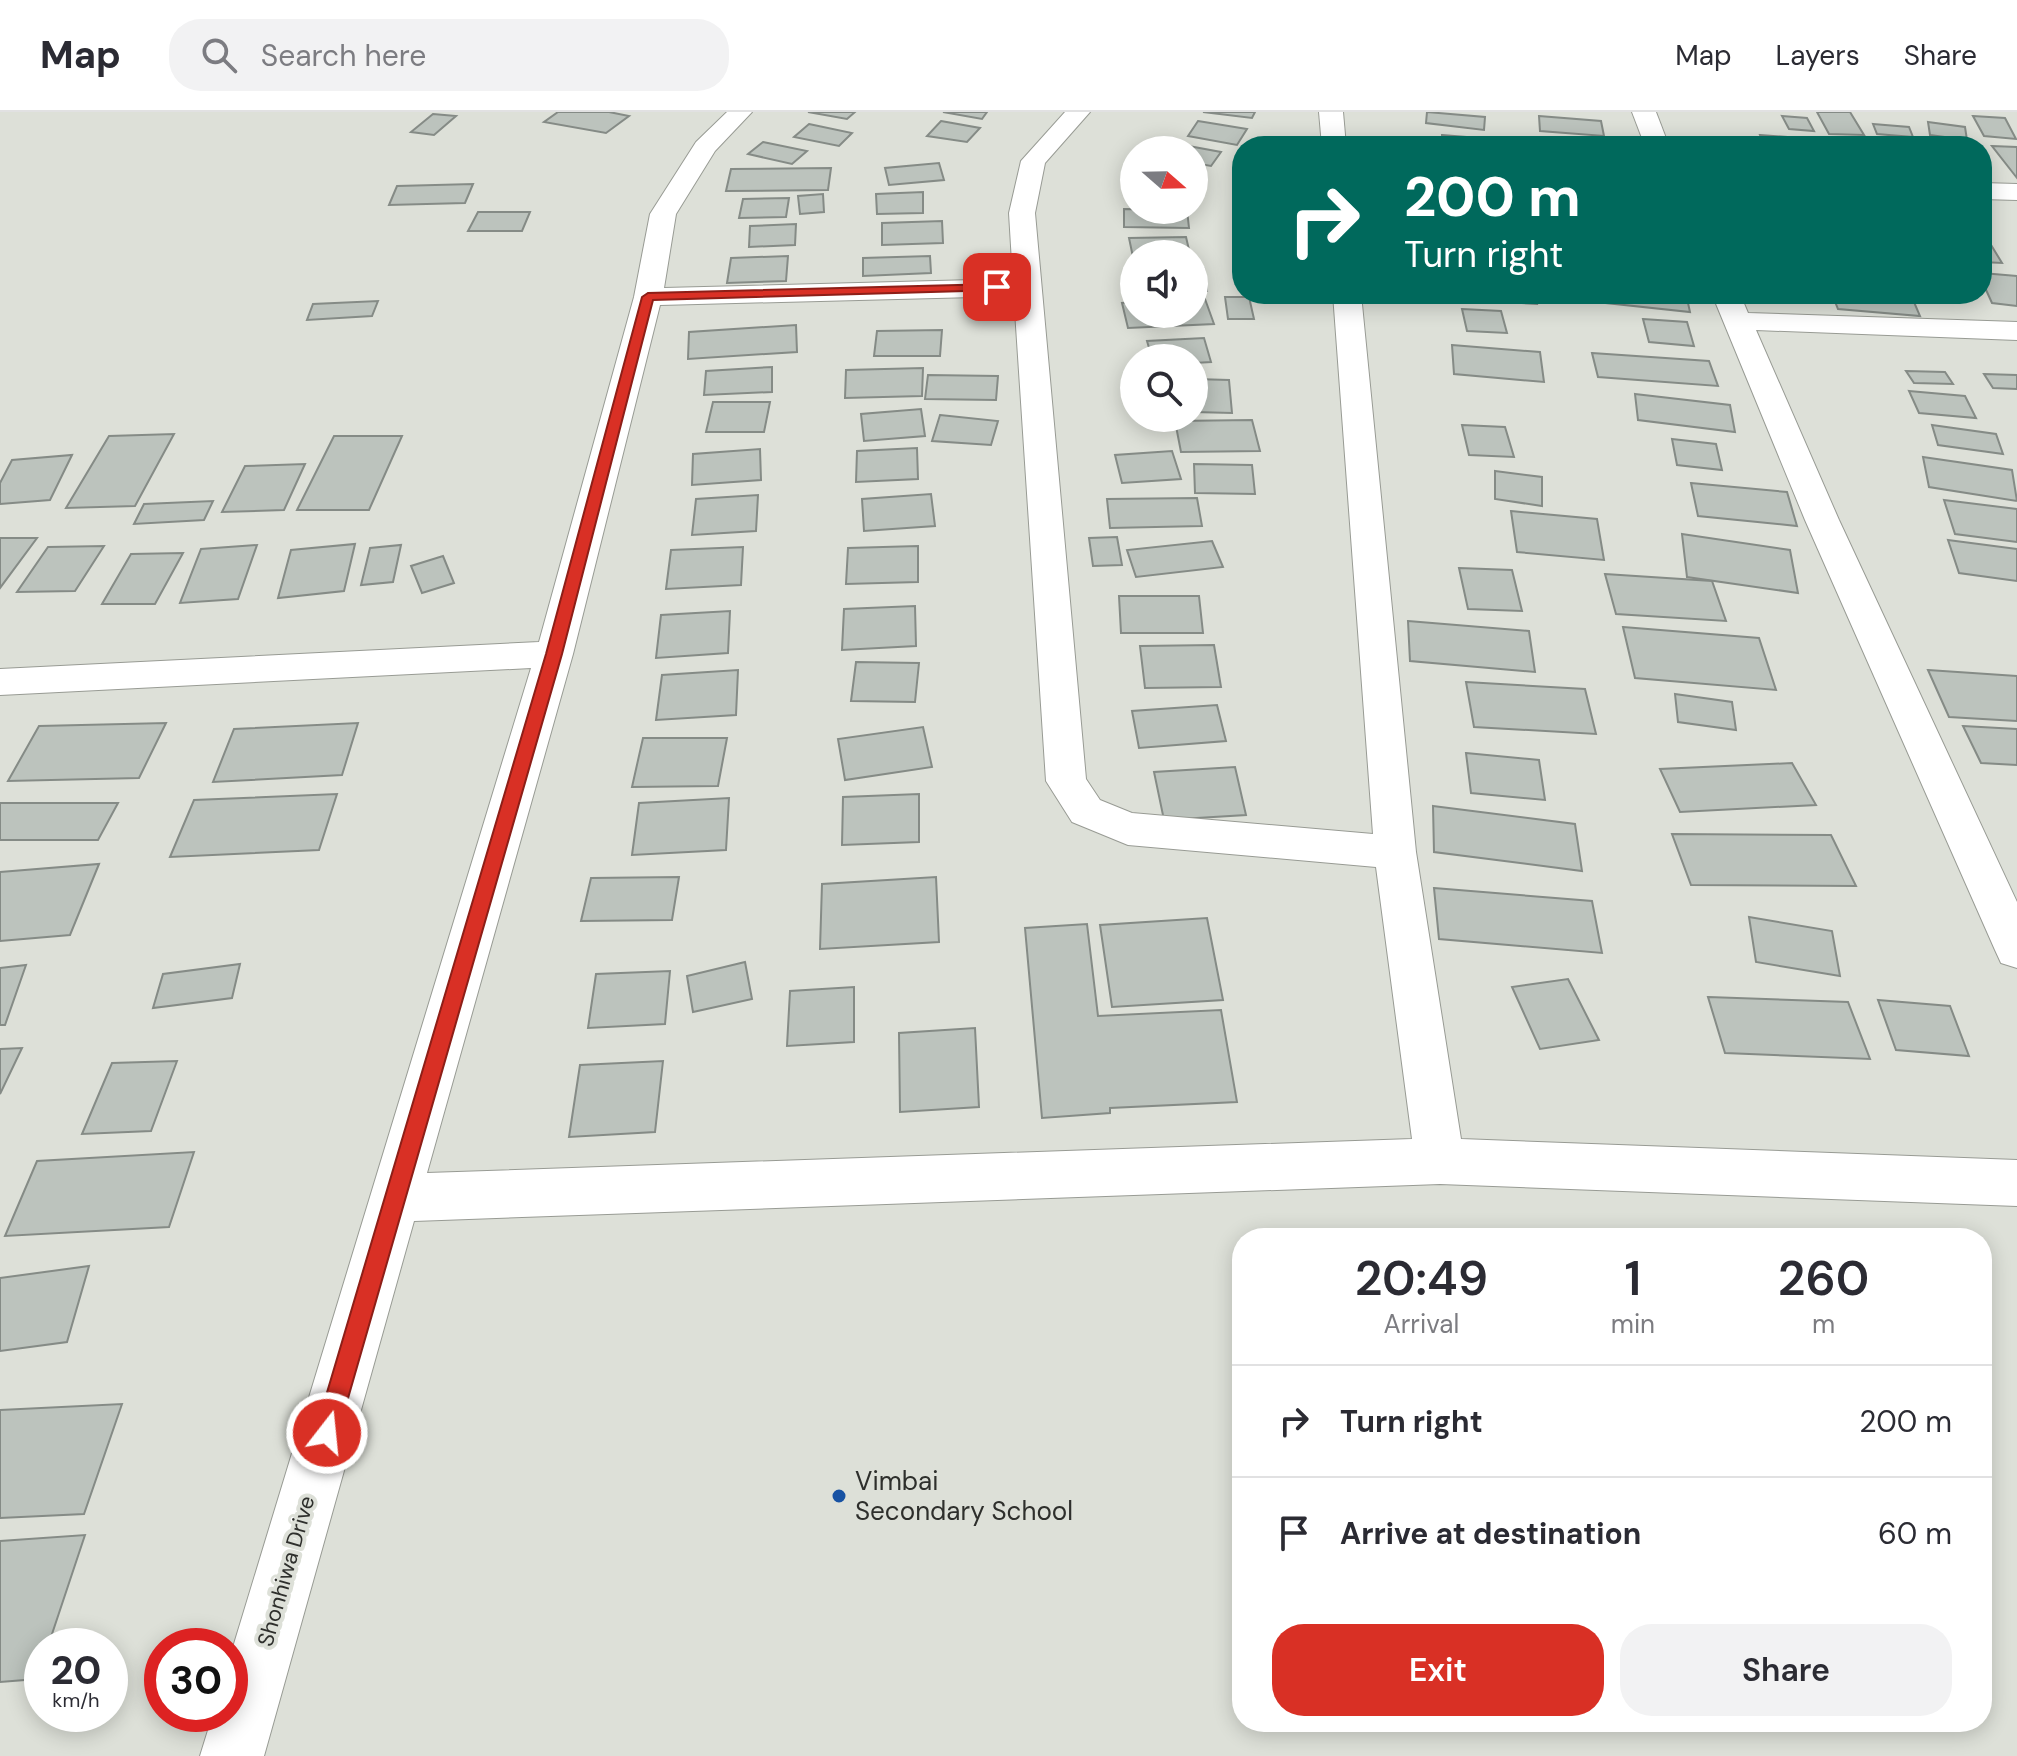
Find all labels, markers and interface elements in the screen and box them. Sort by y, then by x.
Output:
search box [169,19,729,91]
text: Map [40,30,121,80]
icon: search [197,33,241,77]
text: Search here [261,36,426,75]
text: Map [1675,37,1732,74]
text: Layers [1776,37,1860,74]
text: Share [1904,37,1977,74]
north arrow [1120,136,1208,224]
map controls [1120,136,1208,432]
text: 200 m [1404,160,1581,233]
icon: right [1272,168,1376,272]
text: Turn right [1404,231,1563,278]
button: sound [1120,240,1208,328]
pin [963,253,1031,321]
icon: arrive [975,265,1019,309]
button: search [1120,344,1208,432]
text: 20:49 [1355,1247,1488,1310]
text: 1 [1625,1247,1641,1310]
text: 260 [1778,1247,1869,1310]
text: Arrival [1383,1307,1459,1341]
text: min [1611,1307,1655,1341]
text: m [1812,1307,1835,1341]
position arrow [285,1391,369,1475]
icon: right [1272,1399,1316,1443]
text: Turn right [1340,1402,1483,1441]
text: 200 m [1859,1402,1952,1441]
place label: Vimbai Secondary School [855,1464,1073,1528]
marker: Vimbai Secondary School [830,1487,848,1505]
street label: Shonhiwa Drive [251,1492,321,1650]
icon: arrive [1272,1511,1316,1555]
text: Arrive at destination [1340,1514,1641,1553]
text: 60 m [1878,1514,1952,1553]
button: Exit [1272,1624,1604,1716]
button: Share [1620,1624,1952,1716]
speed limit sign: 30 [144,1628,248,1732]
text: 20 [50,1644,102,1696]
text: km/h [52,1687,100,1713]

